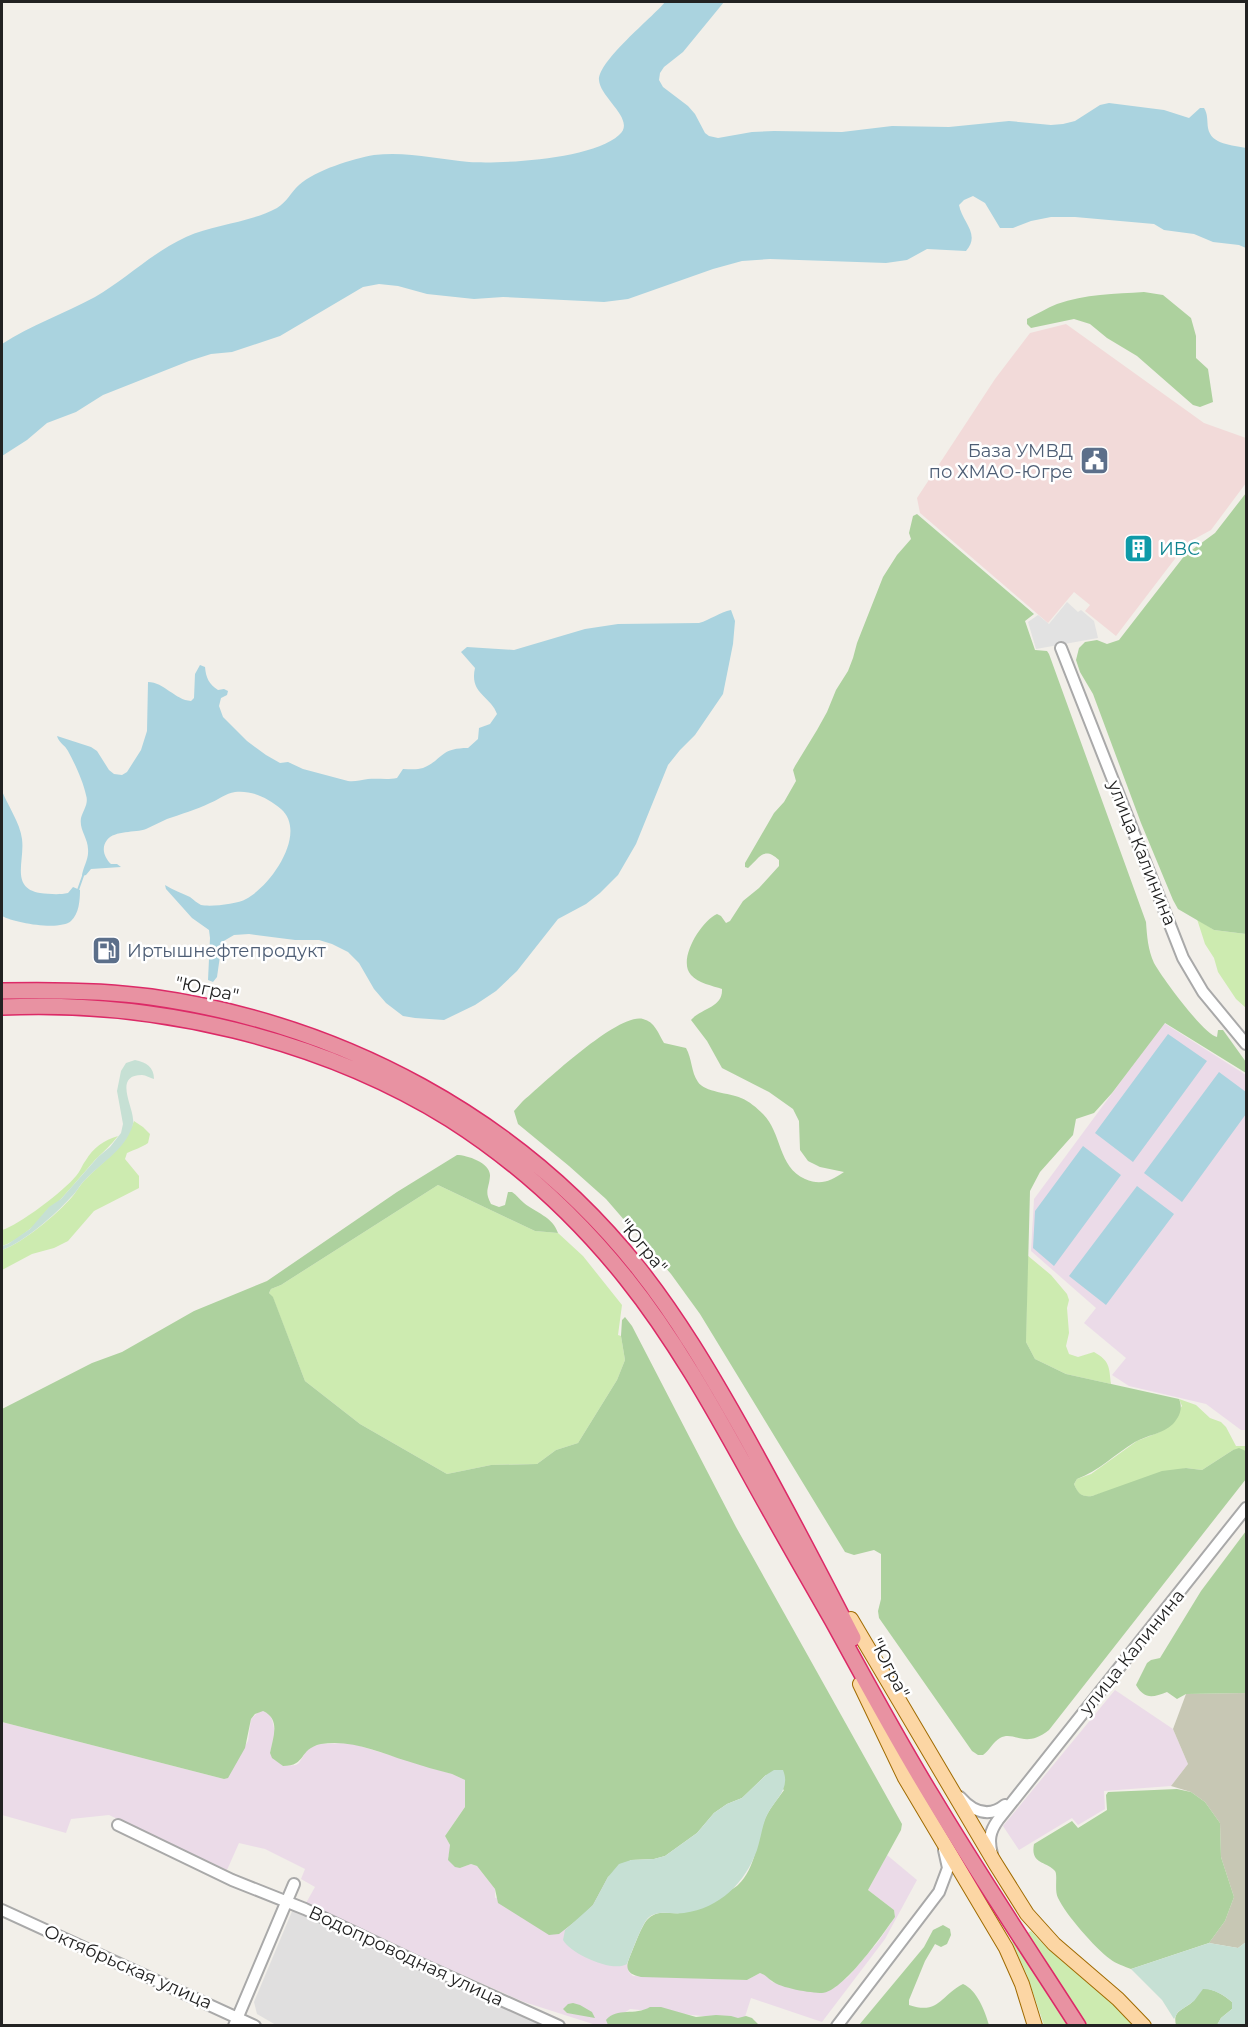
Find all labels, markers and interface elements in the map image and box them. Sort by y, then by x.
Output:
place label: База УМВД по ХМАО-Югре [929,440,1073,483]
public building icon: База УМВД по ХМАО-Югре [1078,445,1110,477]
building icon: ИВС [1122,533,1154,565]
place label: ИВС [1159,538,1200,560]
street label: улица Калинина [1102,776,1181,929]
fuel station icon: Иртышнефтепродукт [90,935,122,967]
place label: Иртышнефтепродукт [127,940,326,962]
street label: "Югра" [173,972,241,1006]
street label: "Югра" [614,1214,672,1278]
street label: улица Калинина [1074,1585,1189,1720]
street label: "Югра" [866,1634,914,1702]
street label: Водопроводная улица [305,1901,507,2011]
street label: Октябрьская улица [40,1920,216,2014]

